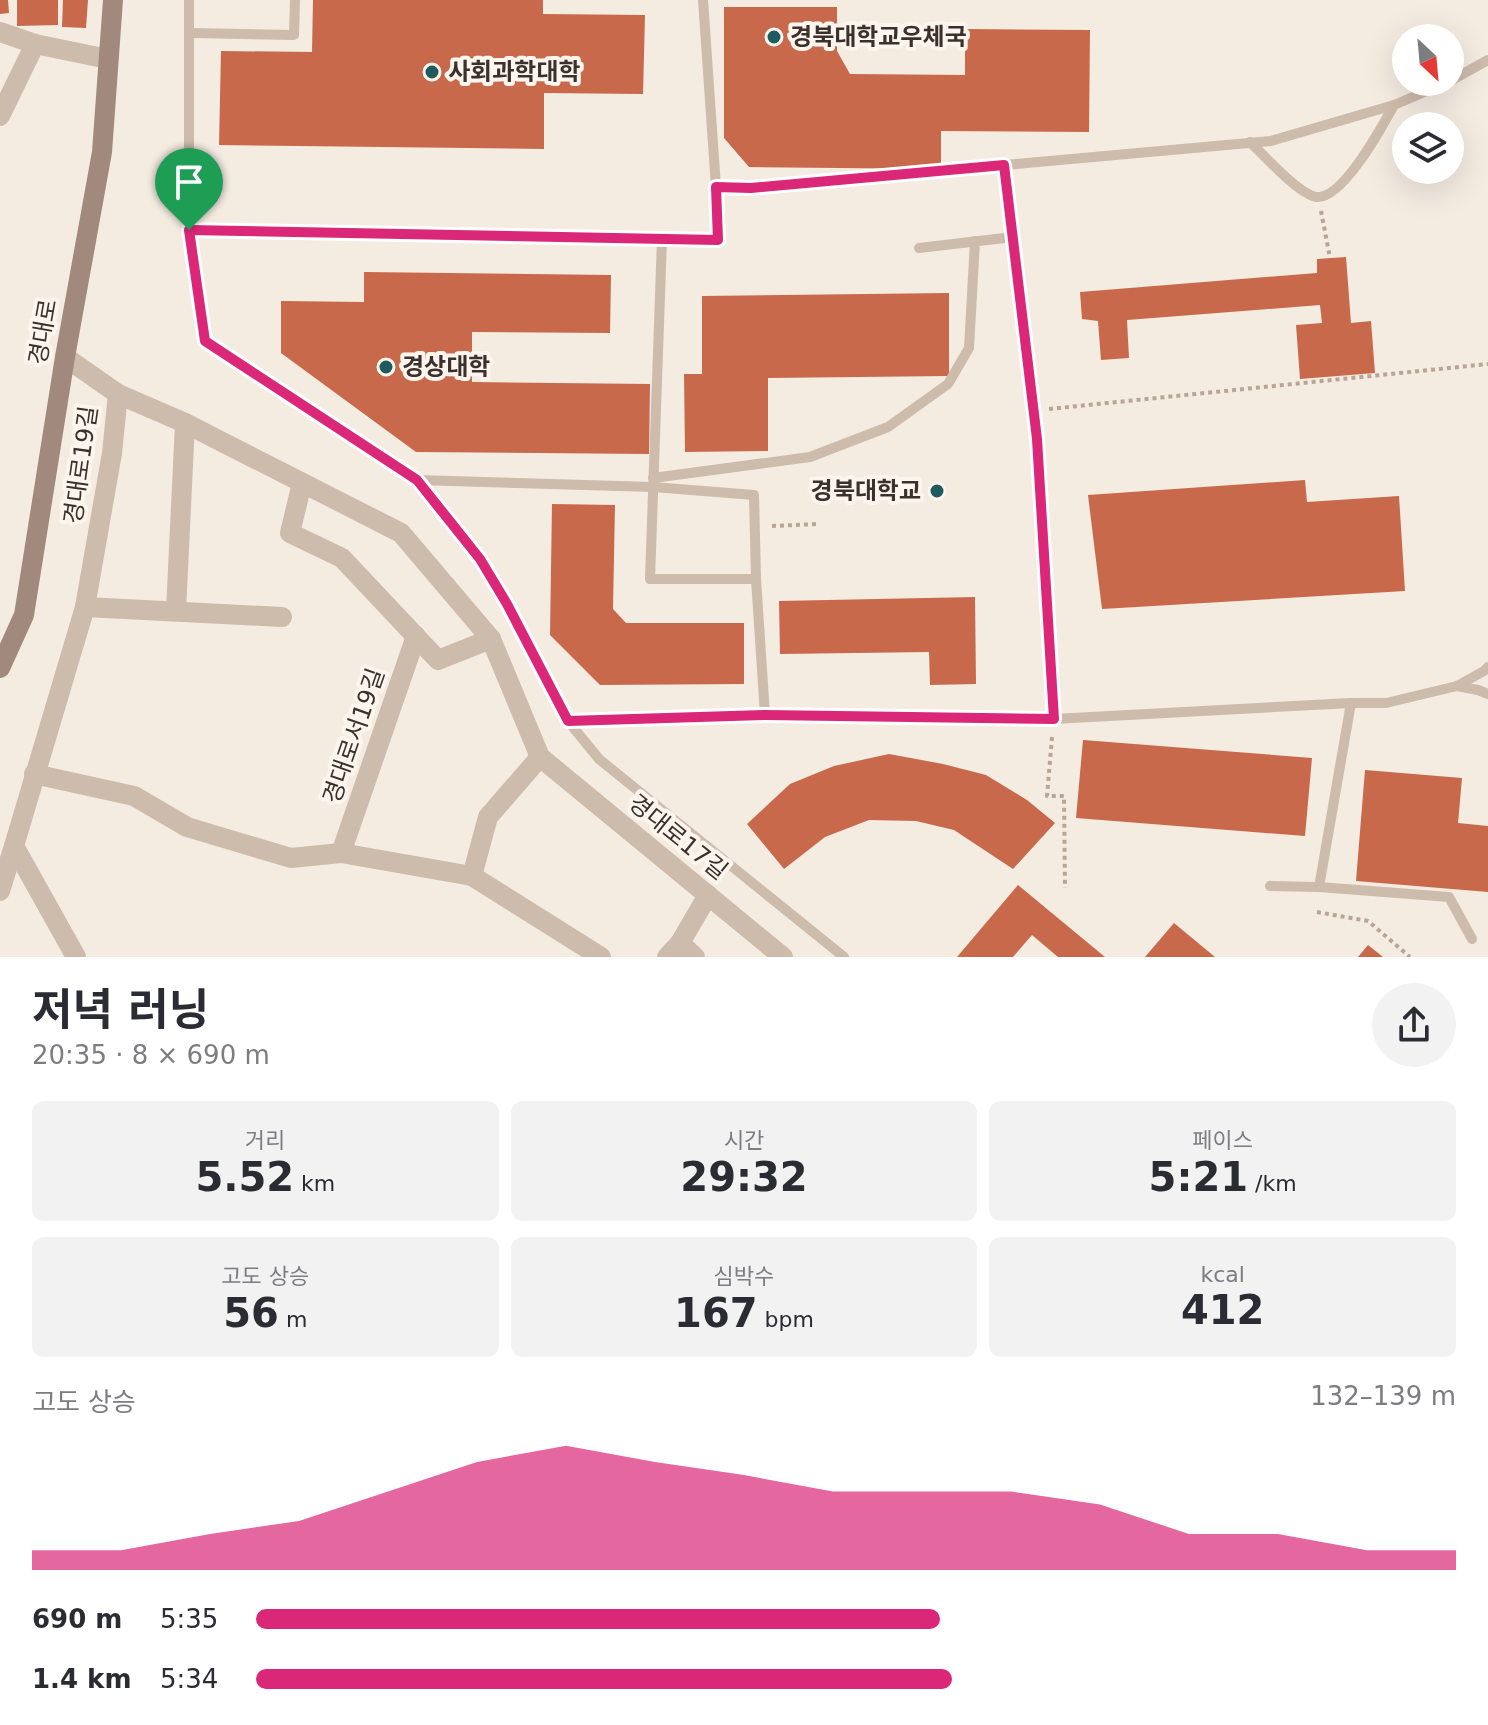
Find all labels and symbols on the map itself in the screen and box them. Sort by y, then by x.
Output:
place label: 경북대학교우체국 [790,23,967,51]
north arrow [1392,24,1464,96]
marker: 경북대학교우체국 [765,28,783,46]
place label: 사회과학대학 [448,58,580,86]
marker: 사회과학대학 [423,63,441,81]
pin [155,148,223,230]
street label: 경대로 [23,297,63,367]
place label: 경상대학 [402,353,490,381]
marker: 경상대학 [377,358,395,376]
street label: 경대로19길 [59,404,103,526]
place label: 경북대학교 [811,477,921,505]
marker: 경북대학교 [928,482,946,500]
street label: 경대로서19길 [318,665,390,807]
street label: 경대로17길 [623,789,733,885]

